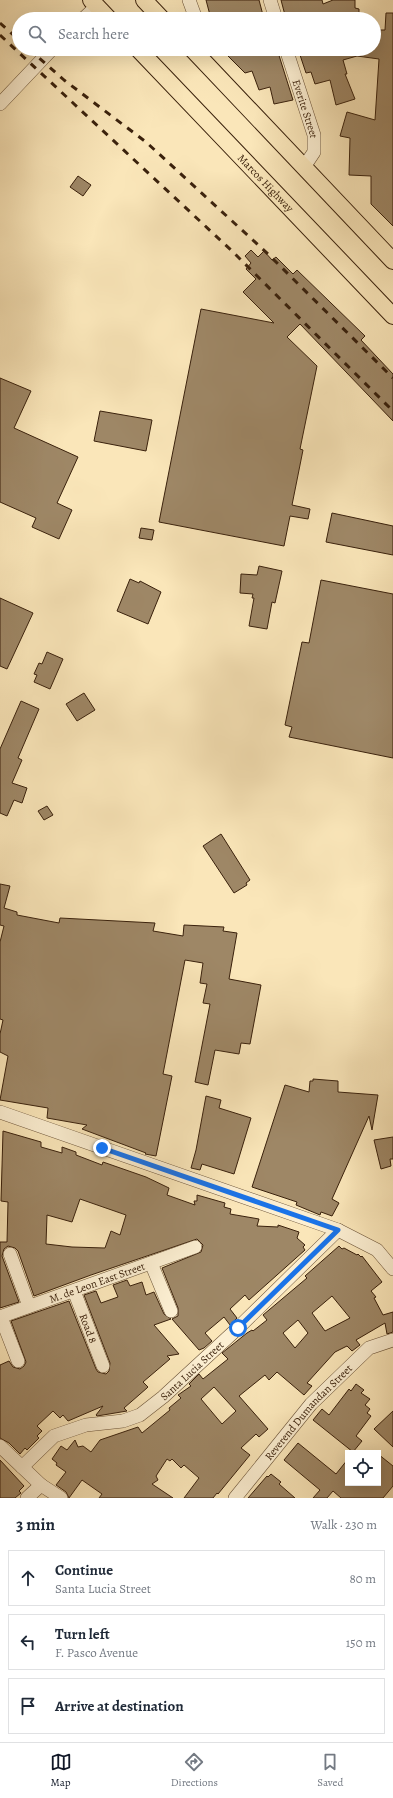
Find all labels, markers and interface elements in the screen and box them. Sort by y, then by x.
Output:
search box [12,12,381,56]
icon: search [26,23,48,45]
text: Search here [58,24,129,44]
street label: Everite Street [289,78,322,138]
street label: Marcos Highway [234,150,297,215]
route end [93,1139,111,1157]
street label: M. de Leon East Street [47,1258,147,1306]
street label: Road 8 [76,1311,101,1345]
route start [229,1319,247,1337]
street label: Santa Lucia Street [157,1337,227,1404]
street label: Reverend Dumandan Street [261,1361,356,1463]
map controls [345,1450,381,1486]
button: locate [345,1450,381,1486]
text: 3 min [16,1513,55,1536]
text: Walk · 230 m [311,1516,377,1533]
text: Continue [55,1560,113,1580]
icon: ahead [17,1567,39,1589]
text: 80 m [349,1570,376,1587]
text: Santa Lucia Street [55,1580,151,1597]
text: Turn left [55,1624,110,1644]
icon: left [17,1631,39,1653]
text: 150 m [346,1634,376,1651]
text: F. Pasco Avenue [55,1644,138,1661]
icon: arrive [17,1695,39,1717]
text: Arrive at destination [55,1696,184,1716]
tab: Map [50,1751,72,1790]
tab: Directions [171,1751,218,1790]
tab: Saved [317,1751,343,1790]

